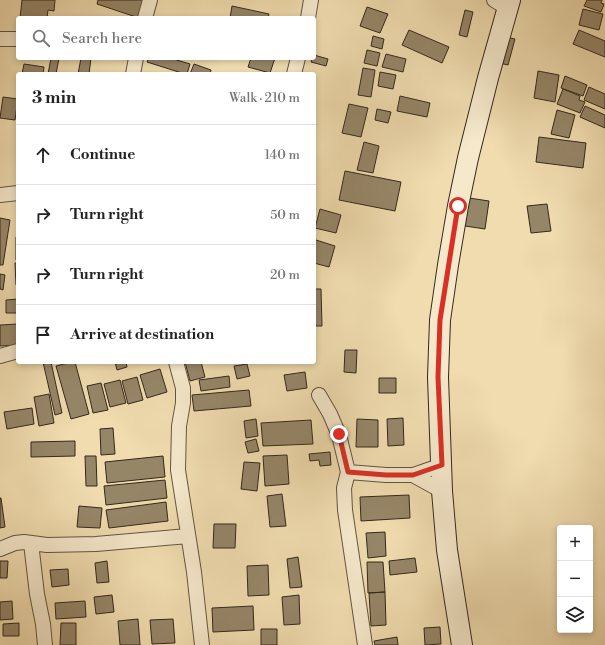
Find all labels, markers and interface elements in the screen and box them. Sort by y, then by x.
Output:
search box [16,16,316,60]
icon: search [30,27,52,49]
text: Search here [62,29,142,48]
text: 3 min [32,87,76,109]
text: Walk · 210 m [229,90,300,106]
icon: ahead [32,144,54,166]
text: Continue [70,145,135,164]
text: 140 m [264,147,300,163]
route start [449,197,467,215]
icon: right [32,204,54,226]
text: Turn right [70,205,144,224]
text: 50 m [270,207,300,223]
icon: right [32,264,54,286]
text: Turn right [70,265,144,284]
text: 20 m [270,267,300,283]
icon: arrive [32,324,54,346]
text: Arrive at destination [70,325,214,344]
route end [330,425,348,443]
map controls [557,525,593,633]
button: + [557,525,593,561]
button: − [557,561,593,597]
button: layers [557,597,593,633]

